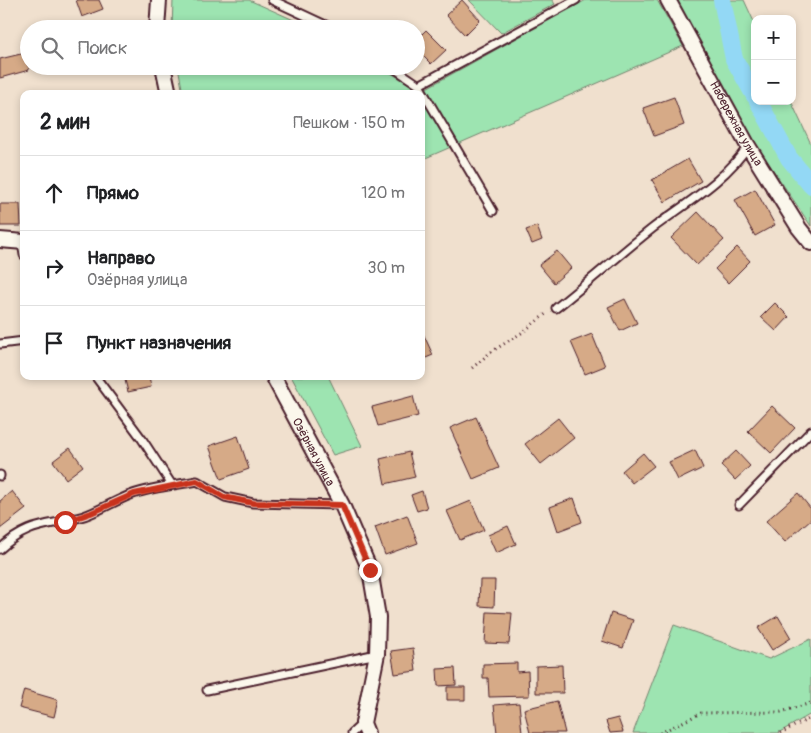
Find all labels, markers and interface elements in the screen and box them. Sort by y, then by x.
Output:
map controls [751,15,796,105]
button: + [751,15,796,60]
search box [20,20,425,75]
icon: search [38,34,66,62]
text: Поиск [78,36,128,60]
button: − [751,60,796,105]
street label: Набережная улица [706,79,766,169]
text: 2 мин [40,109,90,136]
text: Пешком · 150 m [293,113,405,133]
icon: ahead [40,179,68,207]
text: Прямо [87,181,139,205]
text: 120 m [361,183,405,203]
text: Направо [87,246,155,270]
icon: right [40,254,68,282]
text: 30 m [367,258,405,278]
text: Озёрная улица [87,270,187,290]
icon: arrive [40,329,68,357]
text: Пункт назначения [87,331,231,355]
street label: Озёрная улица [289,415,338,489]
route start [54,511,77,534]
route end [359,559,382,582]

